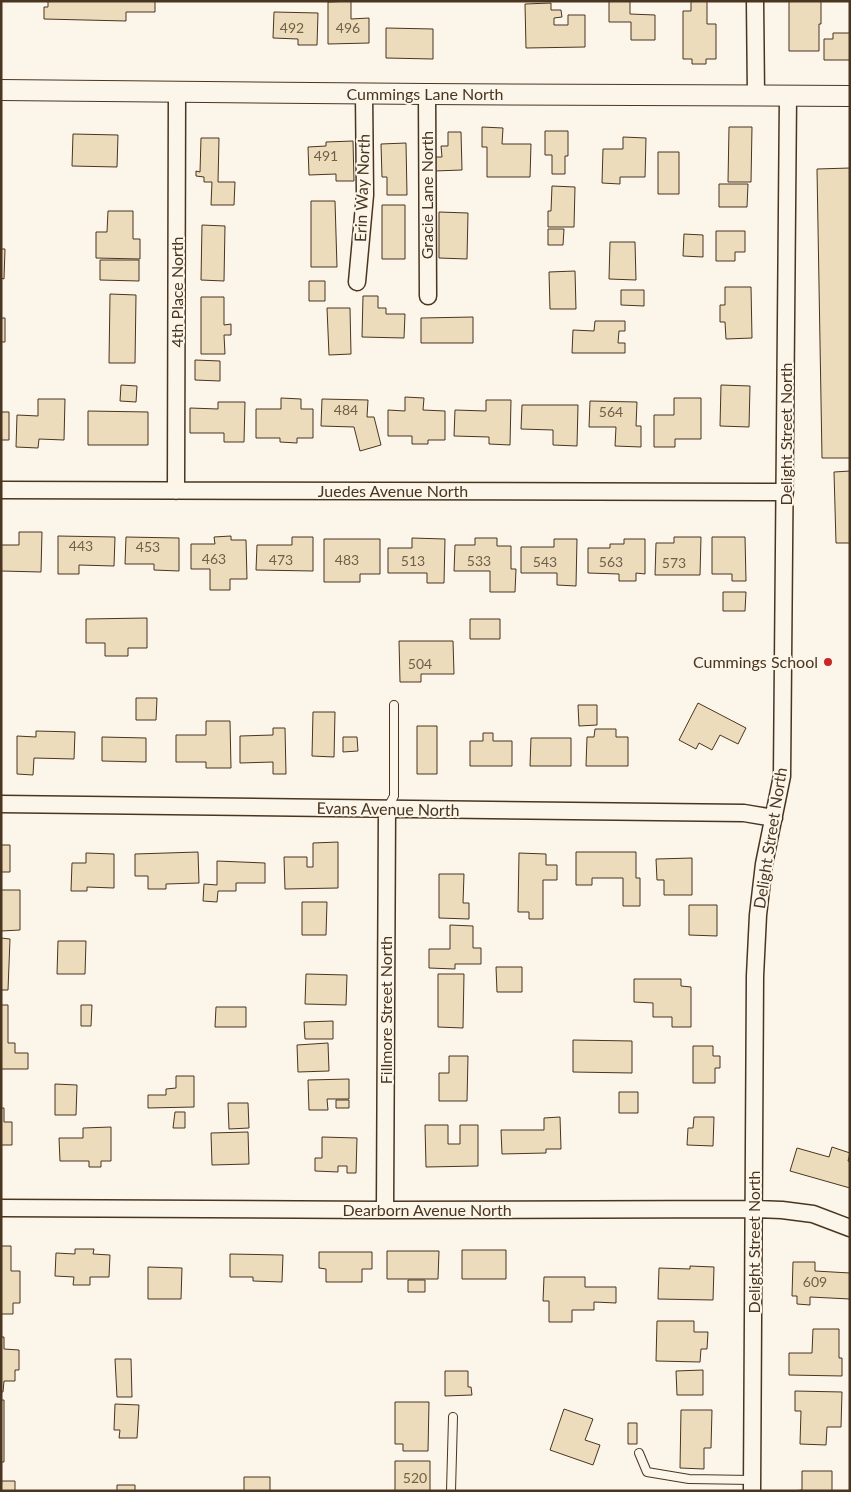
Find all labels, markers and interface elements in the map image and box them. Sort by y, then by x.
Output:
house number: 492 [280,19,304,36]
house number: 496 [336,19,360,36]
street label: Cummings Lane North [346,84,504,103]
street label: Gracie Lane North [417,131,436,259]
street label: Erin Way North [350,133,373,242]
house number: 491 [314,147,338,164]
street label: 4th Place North [167,237,186,347]
street label: Delight Street North [776,363,795,505]
house number: 484 [334,401,358,418]
house number: 564 [599,403,623,420]
street label: Juedes Avenue North [318,481,468,500]
house number: 443 [69,537,93,554]
house number: 453 [136,538,160,555]
house number: 463 [202,550,226,567]
house number: 473 [269,551,293,568]
house number: 483 [335,551,359,568]
house number: 513 [401,552,425,569]
house number: 533 [467,552,491,569]
house number: 543 [533,553,557,570]
house number: 563 [599,553,623,570]
house number: 573 [662,554,686,571]
place label: Cummings School [693,652,818,671]
house number: 504 [408,655,432,672]
marker: Cummings School [822,656,834,668]
street label: Delight Street North [749,766,790,910]
street label: Evans Avenue North [316,798,460,819]
street label: Fillmore Street North [376,936,395,1084]
street label: Delight Street North [744,1171,763,1313]
street label: Dearborn Avenue North [342,1200,512,1219]
house number: 609 [803,1273,827,1290]
house number: 520 [403,1469,427,1486]

